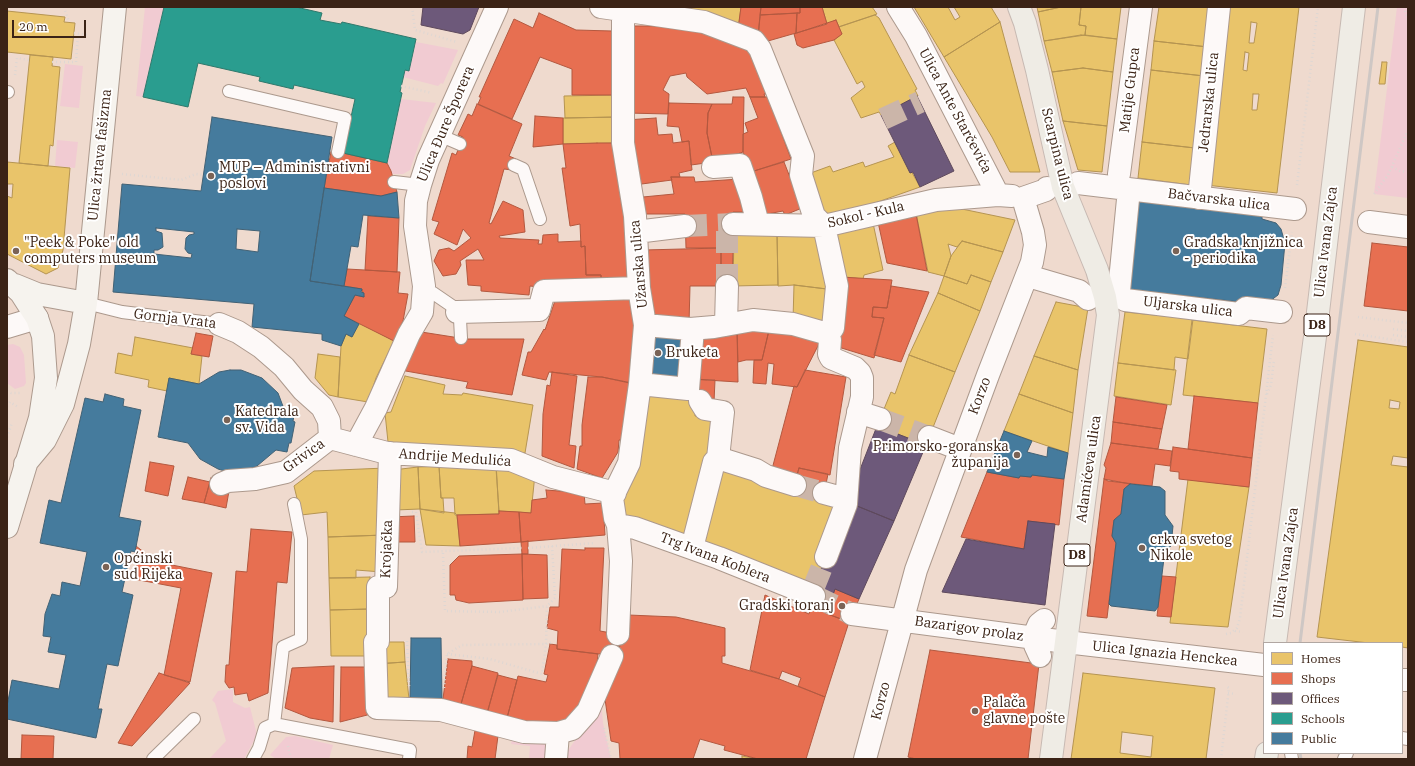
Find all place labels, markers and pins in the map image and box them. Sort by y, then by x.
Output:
place label: MUP – Administrativni poslovi [219,160,370,192]
marker: MUP – Administrativni poslovi [206,171,216,181]
place label: "Peek & Poke" old computers museum [24,235,157,268]
place label: Gradska knjižnica - periodika [1184,235,1303,268]
marker: "Peek & Poke" old computers museum [11,246,21,256]
marker: Gradska knjižnica - periodika [1171,246,1181,256]
place label: Bruketa [666,345,719,361]
marker: Bruketa [653,348,663,358]
place label: Katedrala sv. Vida [235,404,299,436]
marker: Katedrala sv. Vida [222,415,232,425]
place label: Primorsko-goranska županija [873,439,1009,472]
marker: Primorsko-goranska županija [1012,450,1022,460]
place label: crkva svetog Nikole [1150,532,1232,564]
marker: crkva svetog Nikole [1137,543,1147,553]
place label: Općinski sud Rijeka [114,551,183,584]
marker: Općinski sud Rijeka [101,562,111,572]
place label: Gradski toranj [739,598,834,614]
marker: Gradski toranj [837,601,847,611]
place label: Palača glavne pošte [983,695,1065,728]
marker: Palača glavne pošte [970,706,980,716]

